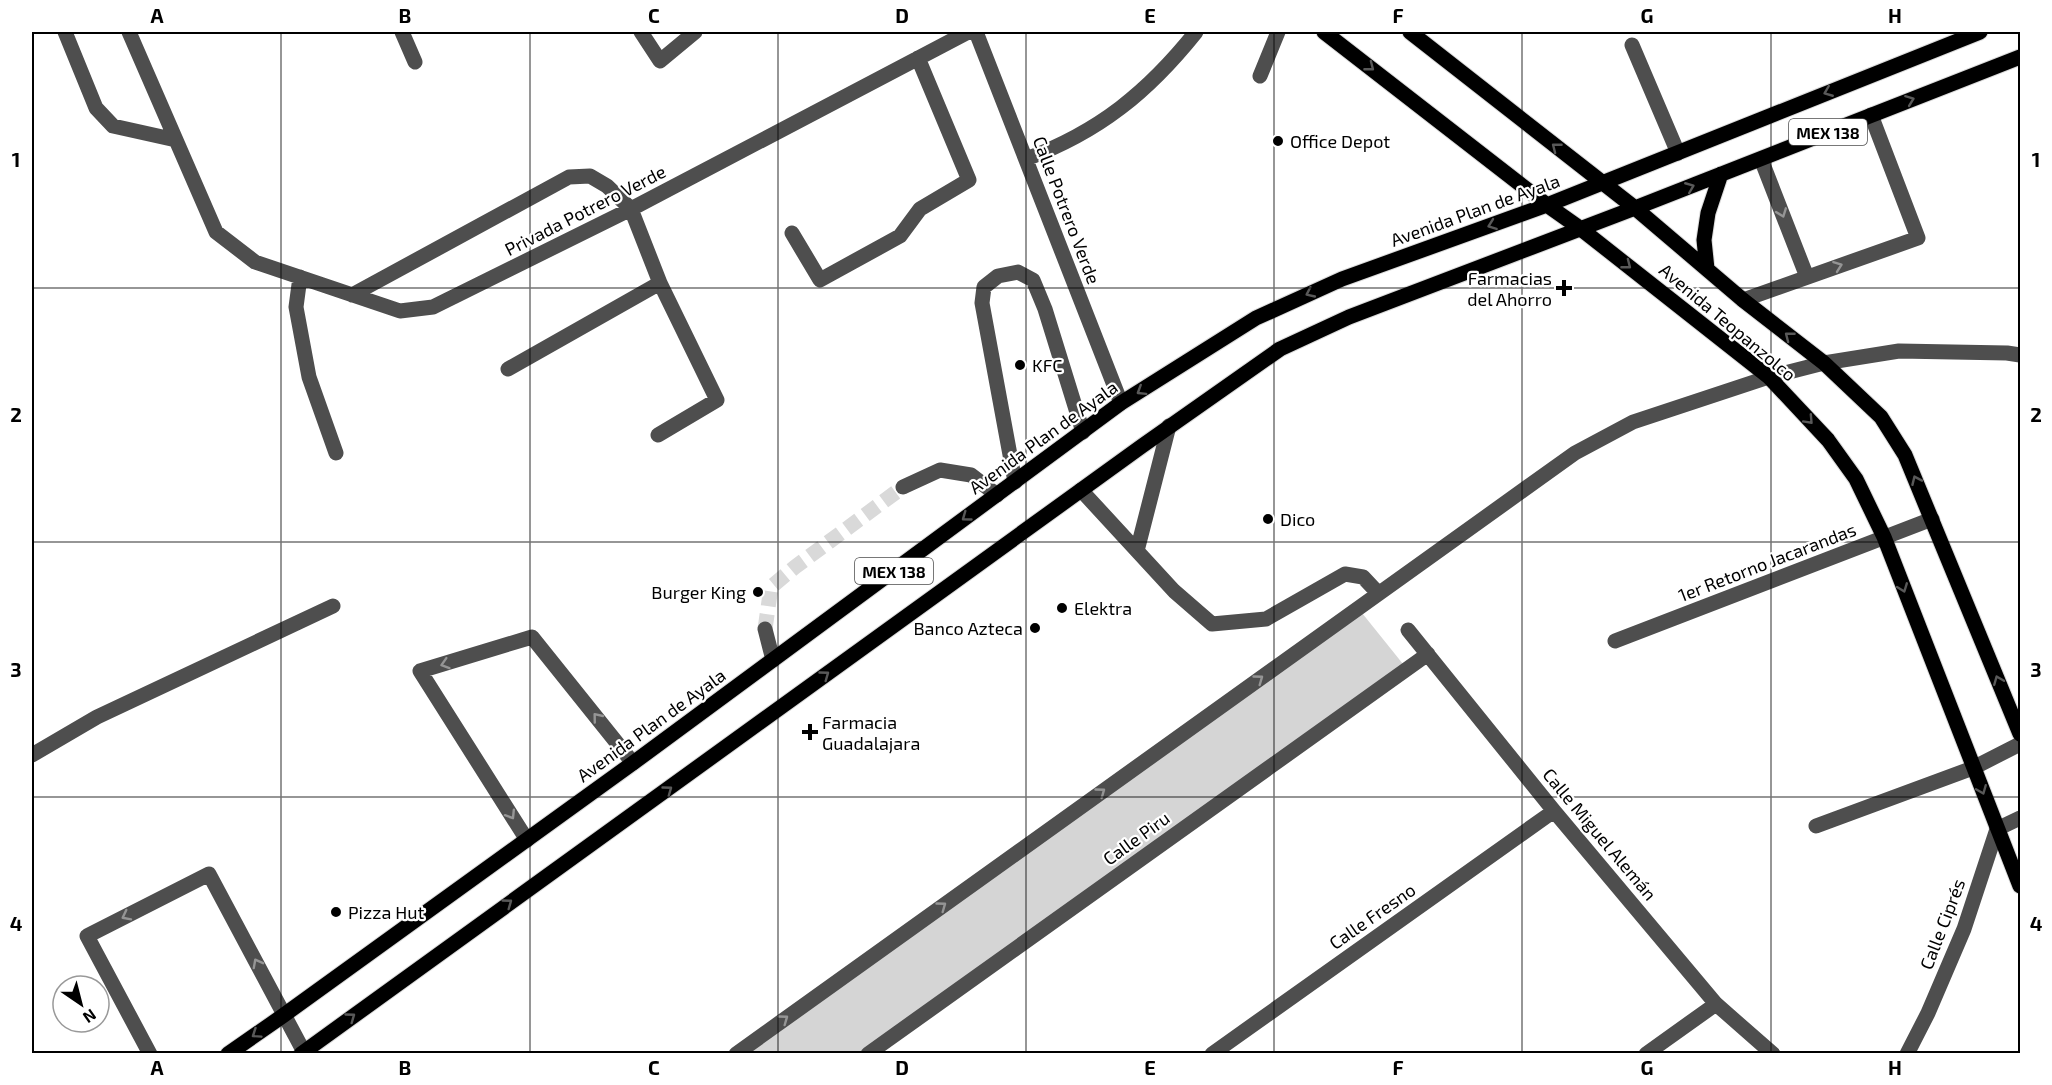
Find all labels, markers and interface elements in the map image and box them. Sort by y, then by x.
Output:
text: A [150,3,164,27]
text: B [399,3,411,27]
text: C [648,3,660,27]
text: D [895,3,909,27]
text: E [1144,3,1156,27]
text: F [1392,3,1404,27]
text: G [1641,3,1653,27]
text: H [1888,3,1902,27]
one-way arrow [1363,60,1374,71]
one-way arrow [1823,85,1834,98]
one-way arrow [1904,94,1915,107]
road number: MEX 138 [1789,119,1867,145]
place label: Office Depot [1290,130,1390,152]
street label: Calle Potrero Verde [1029,133,1105,287]
marker: Office Depot [1271,134,1285,148]
one-way arrow [1552,143,1563,154]
text: 1 [12,147,20,171]
text: 1 [2032,147,2040,171]
street label: Privada Potrero Verde [501,160,669,260]
street label: Avenida Plan de Ayala [1387,169,1563,251]
one-way arrow [1683,182,1694,194]
one-way arrow [1775,207,1787,218]
one-way arrow [1487,217,1498,230]
one-way arrow [1621,257,1632,268]
street label: Avenida Teopanzolco [1655,258,1801,386]
one-way arrow [1832,261,1843,274]
place label: Farmacias del Ahorro [1467,267,1552,310]
marker: Farmacias del Ahorro [1557,281,1571,295]
one-way arrow [1305,286,1316,298]
one-way arrow [1785,332,1796,343]
place label: KFC [1032,354,1062,376]
marker: KFC [1013,358,1027,372]
street label: Avenida Plan de Ayala [964,376,1122,498]
one-way arrow [1137,383,1147,395]
text: 2 [10,402,22,426]
text: 2 [2030,402,2042,426]
one-way arrow [1802,413,1813,423]
one-way arrow [1911,476,1923,487]
place label: Dico [1280,508,1315,530]
one-way arrow [962,510,973,521]
marker: Dico [1261,512,1275,526]
street label: 1er Retorno Jacarandas [1675,518,1859,606]
road number: MEX 138 [855,558,933,584]
place label: Burger King [651,581,746,603]
one-way arrow [1896,582,1909,593]
marker: Burger King [751,585,765,599]
place label: Elektra [1074,597,1132,619]
marker: Elektra [1055,601,1069,615]
place label: Banco Azteca [913,617,1023,639]
marker: Banco Azteca [1028,621,1042,635]
text: 3 [10,657,22,681]
one-way arrow [440,657,451,669]
text: 3 [2030,657,2042,681]
street label: Avenida Plan de Ayala [572,664,730,786]
one-way arrow [819,672,830,683]
one-way arrow [1253,675,1264,686]
one-way arrow [1993,675,2005,686]
place label: Farmacia Guadalajara [822,711,920,754]
one-way arrow [593,713,604,724]
marker: Farmacia Guadalajara [803,725,817,739]
street label: Calle Miguel Alemán [1538,764,1662,904]
one-way arrow [1975,783,1987,794]
one-way arrow [661,786,672,797]
one-way arrow [1094,788,1105,799]
street label: Calle Piru [1098,806,1174,870]
one-way arrow [503,808,514,819]
street label: Calle Ciprés [1915,875,1969,973]
street label: Calle Fresno [1325,878,1419,954]
one-way arrow [502,899,513,910]
place label: Pizza Hut [348,901,425,923]
one-way arrow [936,902,947,913]
marker: Pizza Hut [329,905,343,919]
one-way arrow [121,909,132,920]
text: 4 [10,911,23,935]
text: 4 [2030,911,2043,935]
one-way arrow [253,959,264,970]
north arrow [51,974,111,1034]
text: N [80,1006,100,1028]
one-way arrow [344,1014,355,1025]
one-way arrow [777,1016,788,1027]
one-way arrow [252,1027,263,1038]
text: A [150,1055,164,1079]
text: B [399,1055,411,1079]
text: C [648,1055,660,1079]
text: D [895,1055,909,1079]
text: E [1144,1055,1156,1079]
text: F [1392,1055,1404,1079]
text: G [1641,1055,1653,1079]
text: H [1888,1055,1902,1079]

